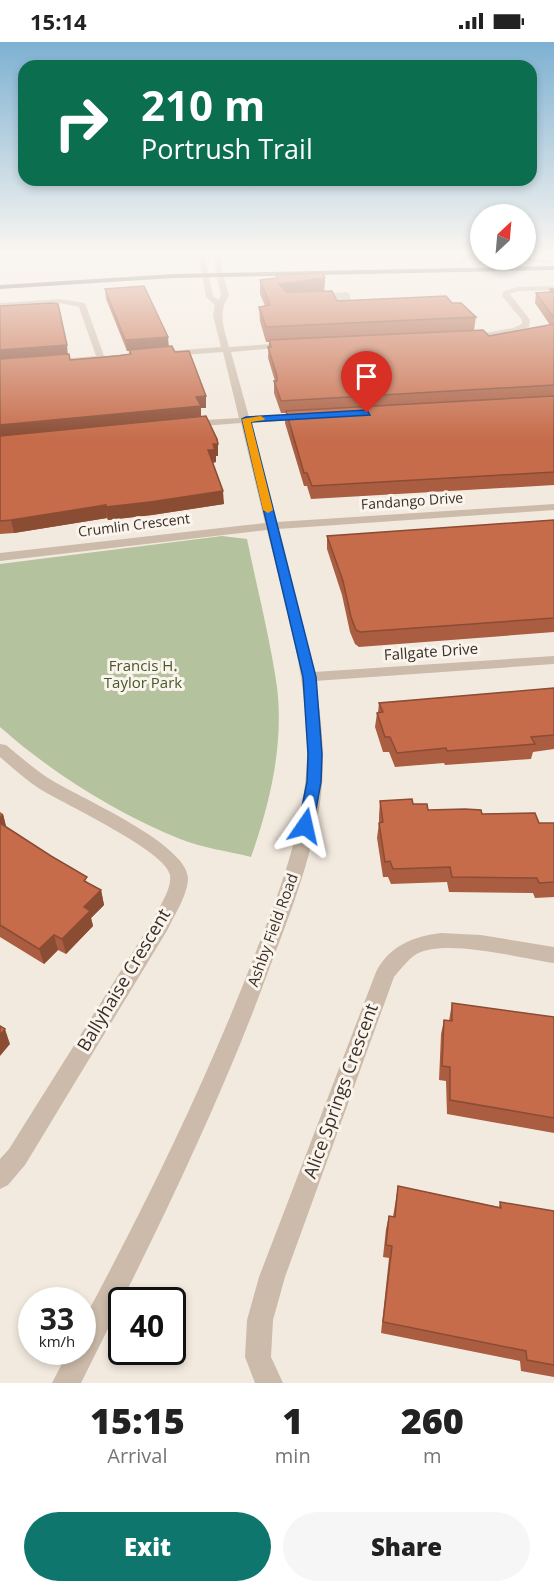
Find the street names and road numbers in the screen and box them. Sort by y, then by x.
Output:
street label: Fandango Drive [360,487,464,514]
street label: Crumlin Crescent [77,508,191,541]
street label: Fallgate Drive [383,638,479,664]
street label: Ashby Field Road [242,870,302,989]
street label: Ballyhaise Crescent [71,904,175,1055]
street label: Alice Springs Crescent [297,1000,383,1181]

